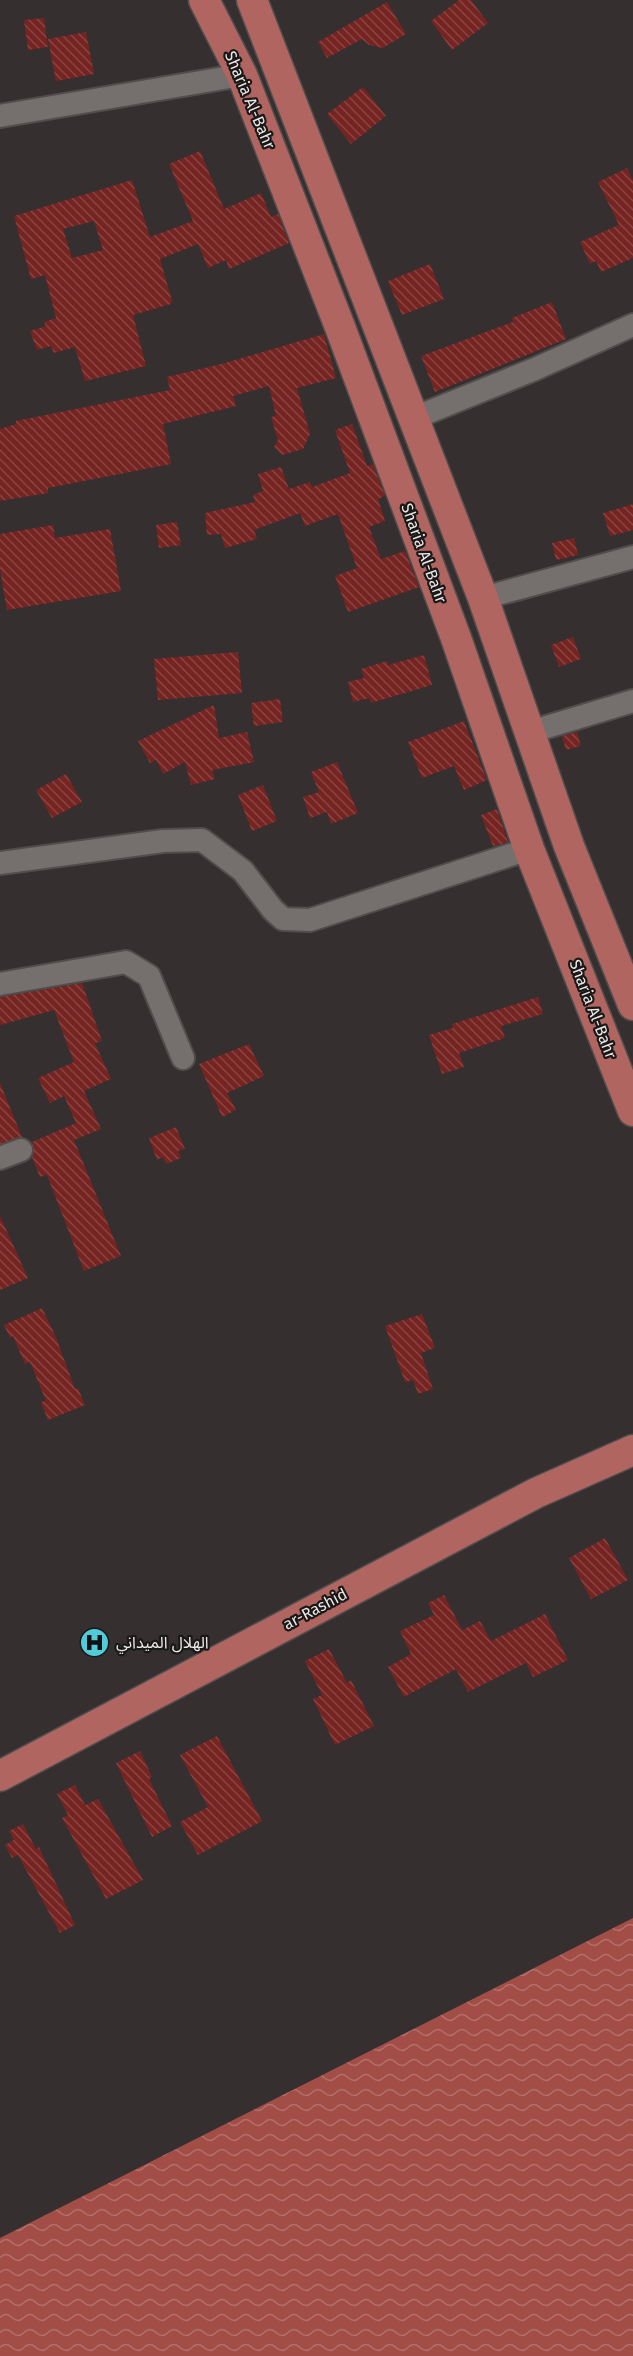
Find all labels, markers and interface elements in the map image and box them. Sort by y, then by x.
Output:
street label: Sharia Al-Bahr [221,48,279,153]
street label: Sharia Al-Bahr [397,501,451,606]
street label: Sharia Al-Bahr [565,957,621,1062]
street label: ar-Rashid [280,1584,350,1634]
hospital icon: الهلال الميداني [79,1626,111,1658]
place label: الهلال الميداني [116,1633,209,1654]

